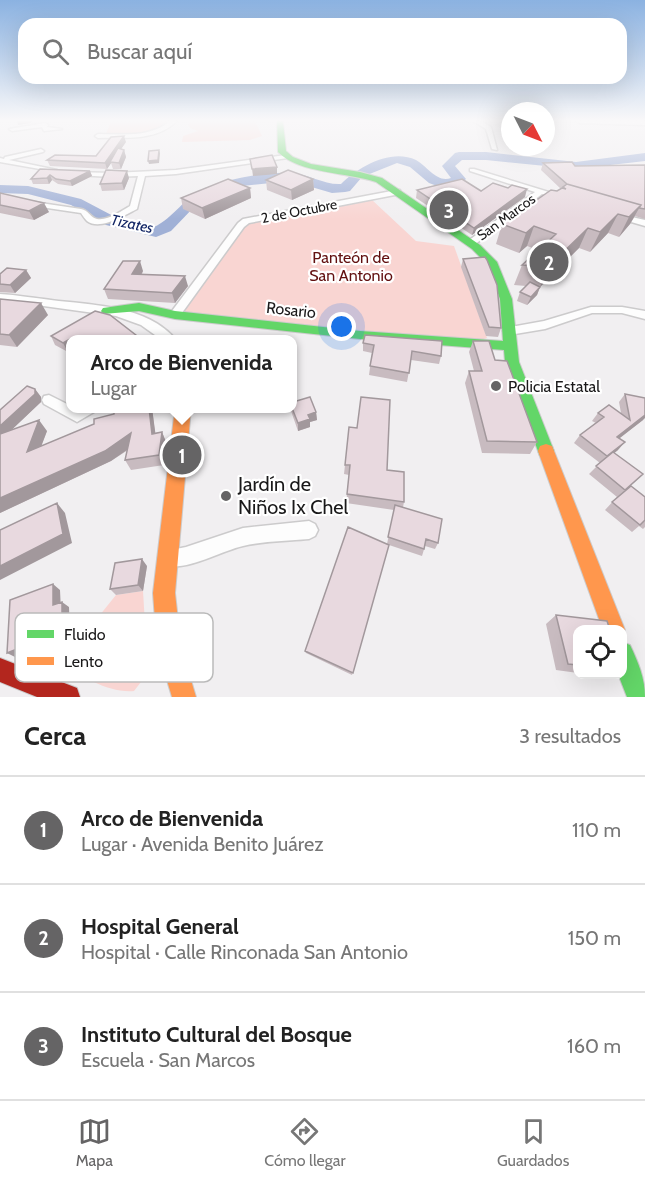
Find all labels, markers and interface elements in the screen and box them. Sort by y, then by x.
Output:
search box [18,18,627,84]
icon: search [39,35,72,68]
text: Buscar aquí [87,38,192,65]
north arrow [501,102,555,156]
pin: 3 [430,188,468,232]
street label: San Marcos [473,190,539,244]
street label: 2 de Octubre [260,195,338,227]
water label: Tizates [109,211,155,237]
pin: 2 [530,240,568,284]
park label: Panteón de San Antonio [309,248,393,285]
street label: Rosario [265,298,317,322]
your location [327,312,356,341]
popup [66,335,297,413]
text: Arco de Bienvenida [90,349,273,376]
text: Lugar [90,376,137,400]
place label: Policia Estatal [508,377,600,396]
marker: Policia Estatal [489,379,503,393]
pin: 1 [162,432,201,478]
place label: Jardín de Niños Ix Chel [237,472,349,519]
marker: Jardín de Niños Ix Chel [219,489,233,503]
legend [15,613,213,682]
text: Fluido [64,625,106,644]
map controls [573,625,627,679]
button: locate [573,625,627,679]
text: Lento [64,652,103,671]
text: Cerca [24,720,86,752]
text: 3 resultados [519,724,621,748]
text: Arco de Bienvenida [81,805,263,832]
text: 1 [40,818,47,842]
text: 110 m [572,818,621,842]
text: Lugar · Avenida Benito Juárez [81,832,324,856]
text: Hospital General [81,913,239,940]
text: 2 [38,926,49,950]
text: 150 m [568,926,621,950]
text: Hospital · Calle Rinconada San Antonio [81,940,408,964]
text: Instituto Cultural del Bosque [81,1021,352,1048]
text: 3 [38,1034,49,1058]
text: 160 m [567,1034,621,1058]
text: Escuela · San Marcos [81,1048,255,1072]
tab: Mapa [76,1115,113,1170]
tab: Cómo llegar [264,1115,345,1170]
tab: Guardados [497,1115,569,1170]

